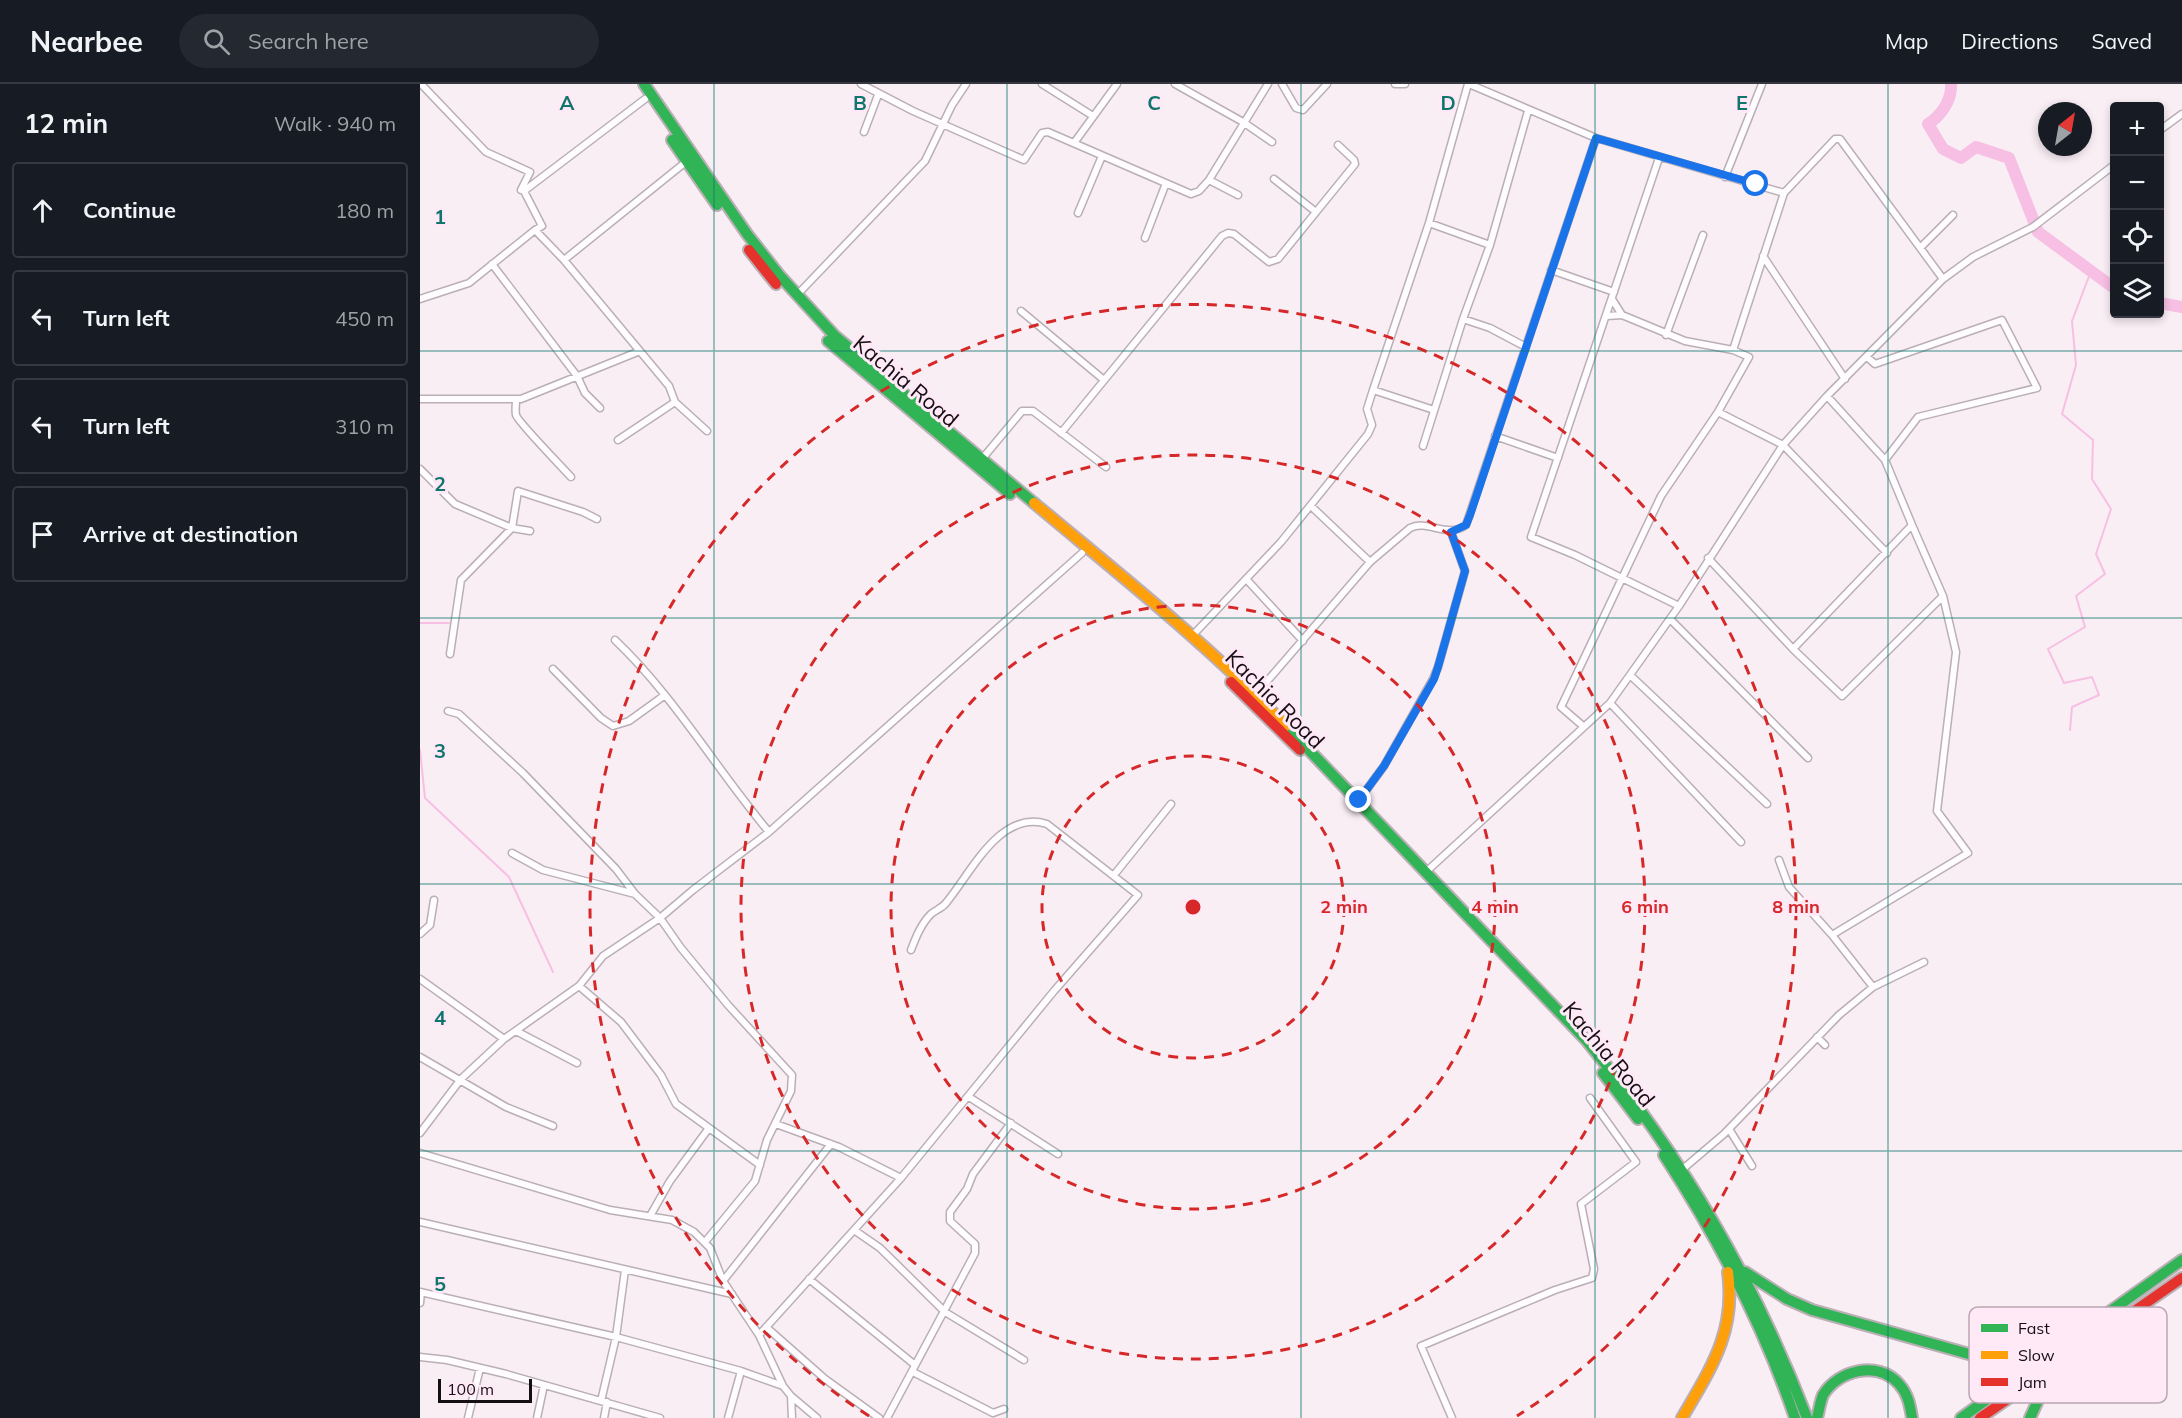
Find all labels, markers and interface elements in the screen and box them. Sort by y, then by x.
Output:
search box [179,14,599,68]
text: Nearbee [30,24,143,59]
icon: search [200,25,233,58]
text: Search here [248,27,369,55]
text: Map [1885,28,1928,54]
text: Directions [1961,28,2058,54]
text: Saved [2091,28,2152,54]
text: A [560,90,575,115]
text: B [853,90,867,115]
text: C [1147,90,1161,115]
text: D [1440,90,1456,115]
text: E [1736,90,1748,115]
north arrow [2038,102,2092,156]
map controls [2110,102,2164,318]
button: + [2110,102,2164,156]
text: 12 min [24,107,108,140]
text: Walk · 940 m [274,111,396,136]
button: − [2110,156,2164,210]
route start [1742,170,1768,196]
icon: ahead [26,194,59,227]
text: Continue [83,196,176,224]
text: 180 m [335,198,394,223]
text: 1 [434,204,446,229]
button: locate [2110,210,2164,264]
button: layers [2110,264,2164,318]
icon: left [26,302,59,335]
text: Turn left [83,304,170,332]
text: 450 m [335,306,394,331]
street label: Kachia Road [848,329,964,433]
icon: left [26,410,59,443]
text: Turn left [83,412,170,440]
text: 310 m [335,414,394,439]
text: 2 [434,471,446,496]
icon: arrive [26,518,59,551]
text: Arrive at destination [83,520,298,548]
street label: Kachia Road [1219,643,1331,755]
text: 3 [434,738,446,763]
route end [1345,786,1371,812]
text: 2 min [1320,895,1368,918]
text: 4 min [1471,895,1519,918]
text: 6 min [1621,895,1669,918]
text: 8 min [1772,895,1820,918]
centre of rings [1183,897,1203,917]
street label: Kachia Road [1557,996,1661,1112]
text: 4 [434,1005,446,1030]
text: 5 [434,1271,446,1296]
legend [1969,1307,2167,1403]
text: Fast [2018,1318,2050,1338]
text: Slow [2018,1345,2055,1365]
text: Jam [2018,1372,2047,1392]
scale bar [438,1376,532,1404]
text: 100 m [447,1379,494,1399]

